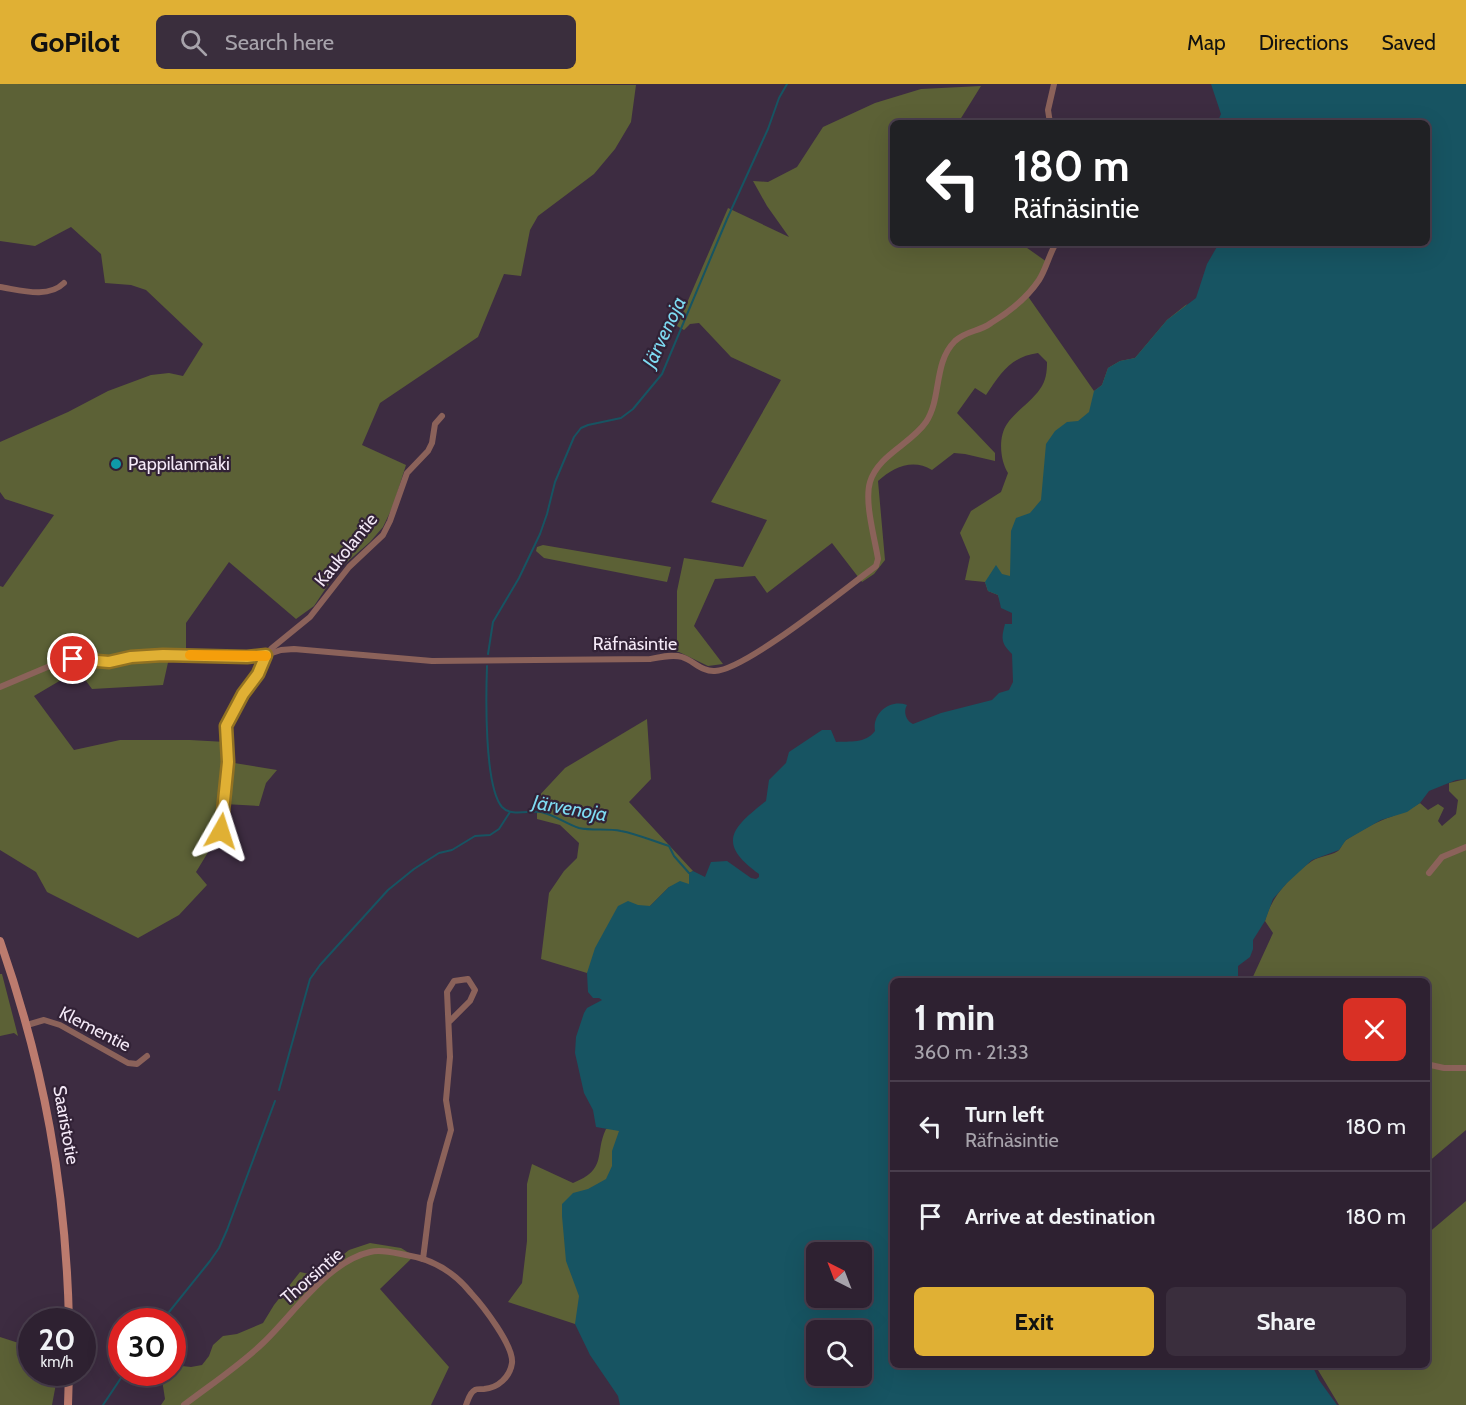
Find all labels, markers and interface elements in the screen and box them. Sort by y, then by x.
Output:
search box [156,15,576,69]
text: GoPilot [30,25,120,59]
icon: search [177,26,210,59]
text: Search here [225,29,334,56]
text: Map [1187,30,1226,55]
text: Directions [1259,30,1348,55]
text: Saved [1381,30,1436,55]
text: 180 m [1013,140,1129,192]
icon: left [914,144,992,222]
text: Räfnäsintie [1013,192,1139,225]
water label: Järvenoja [636,293,691,373]
place label: Pappilanmäki [128,453,230,475]
marker: Pappilanmäki [109,457,123,471]
street label: Kaukolantie [310,509,382,591]
pin [47,633,98,684]
street label: Räfnäsintie [593,633,677,655]
icon: arrive [56,642,89,675]
water label: Järvenoja [529,789,609,826]
position arrow [189,799,253,863]
text: 1 min [914,995,995,1039]
button: close [1343,998,1406,1061]
street label: Klementie [55,1002,135,1056]
text: 360 m · 21:33 [914,1040,1029,1064]
street label: Saaristotie [48,1084,84,1166]
text: Turn left [965,1101,1044,1128]
icon: left [914,1110,947,1143]
text: 180 m [1346,1113,1406,1140]
text: Räfnäsintie [965,1128,1059,1152]
icon: arrive [914,1200,947,1233]
text: Arrive at destination [965,1203,1155,1230]
text: 180 m [1346,1203,1406,1230]
north arrow [806,1242,872,1308]
map controls [806,1242,872,1386]
street label: Thorsintie [276,1243,348,1309]
button: Exit [914,1287,1154,1356]
button: Share [1166,1287,1406,1356]
speed limit sign: 30 [108,1308,186,1386]
button: search [806,1320,872,1386]
text: 20 [38,1321,76,1358]
text: km/h [41,1353,73,1371]

